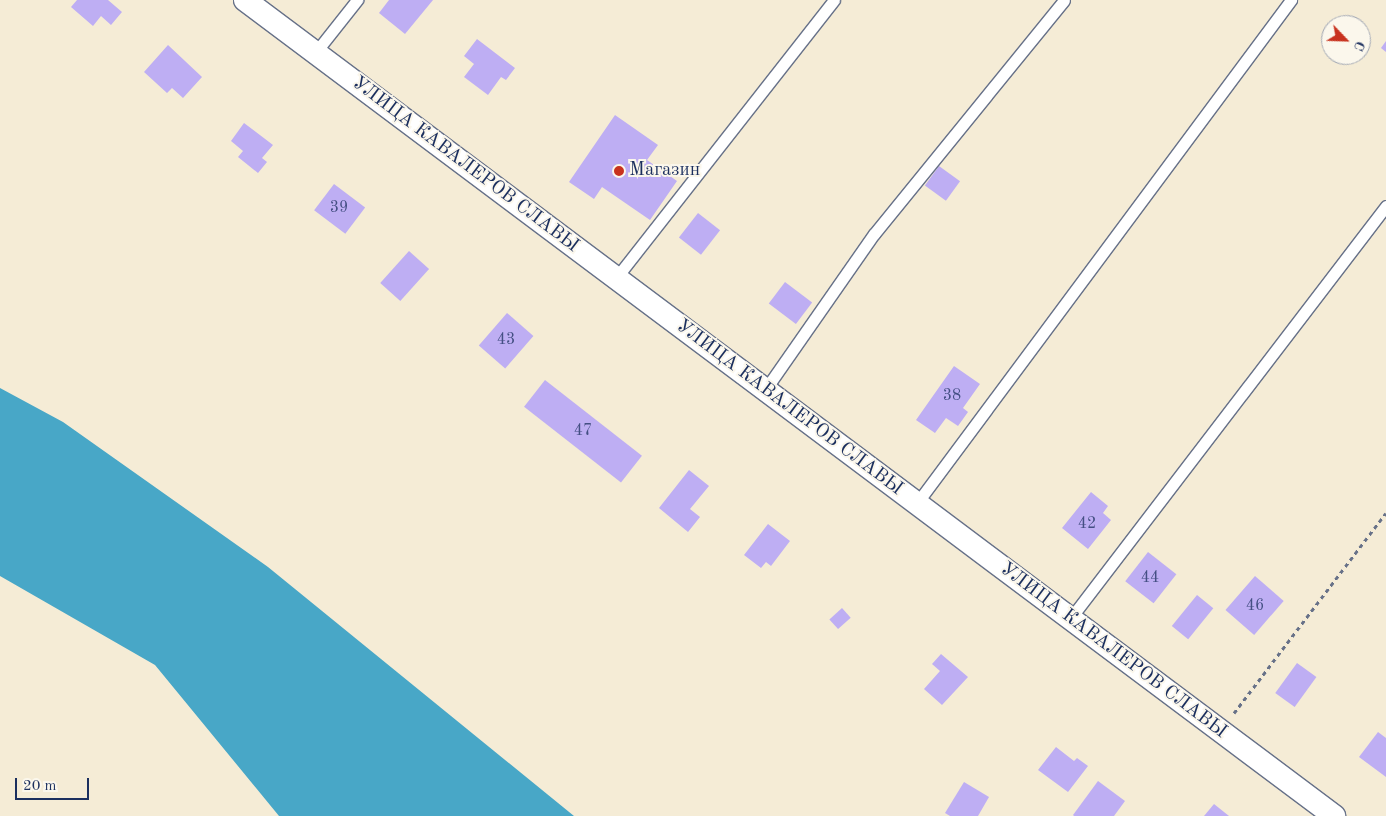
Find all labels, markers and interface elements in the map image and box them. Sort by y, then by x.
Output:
north arrow [1321,15,1371,65]
text: С [1351,39,1367,53]
street label: УЛИЦА КАВАЛЕРОВ СЛАВЫ [347,72,583,258]
place label: Магазин [629,160,700,182]
marker: Магазин [613,165,625,177]
house number: 39 [330,198,348,218]
street label: УЛИЦА КАВАЛЕРОВ СЛАВЫ [671,315,907,501]
house number: 43 [497,330,515,350]
house number: 38 [943,386,961,406]
house number: 47 [574,421,592,441]
house number: 42 [1078,514,1096,534]
street label: УЛИЦА КАВАЛЕРОВ СЛАВЫ [995,558,1231,744]
house number: 44 [1141,568,1159,588]
house number: 46 [1246,596,1264,616]
scale bar [18,768,91,800]
text: 20 m [23,779,57,794]

